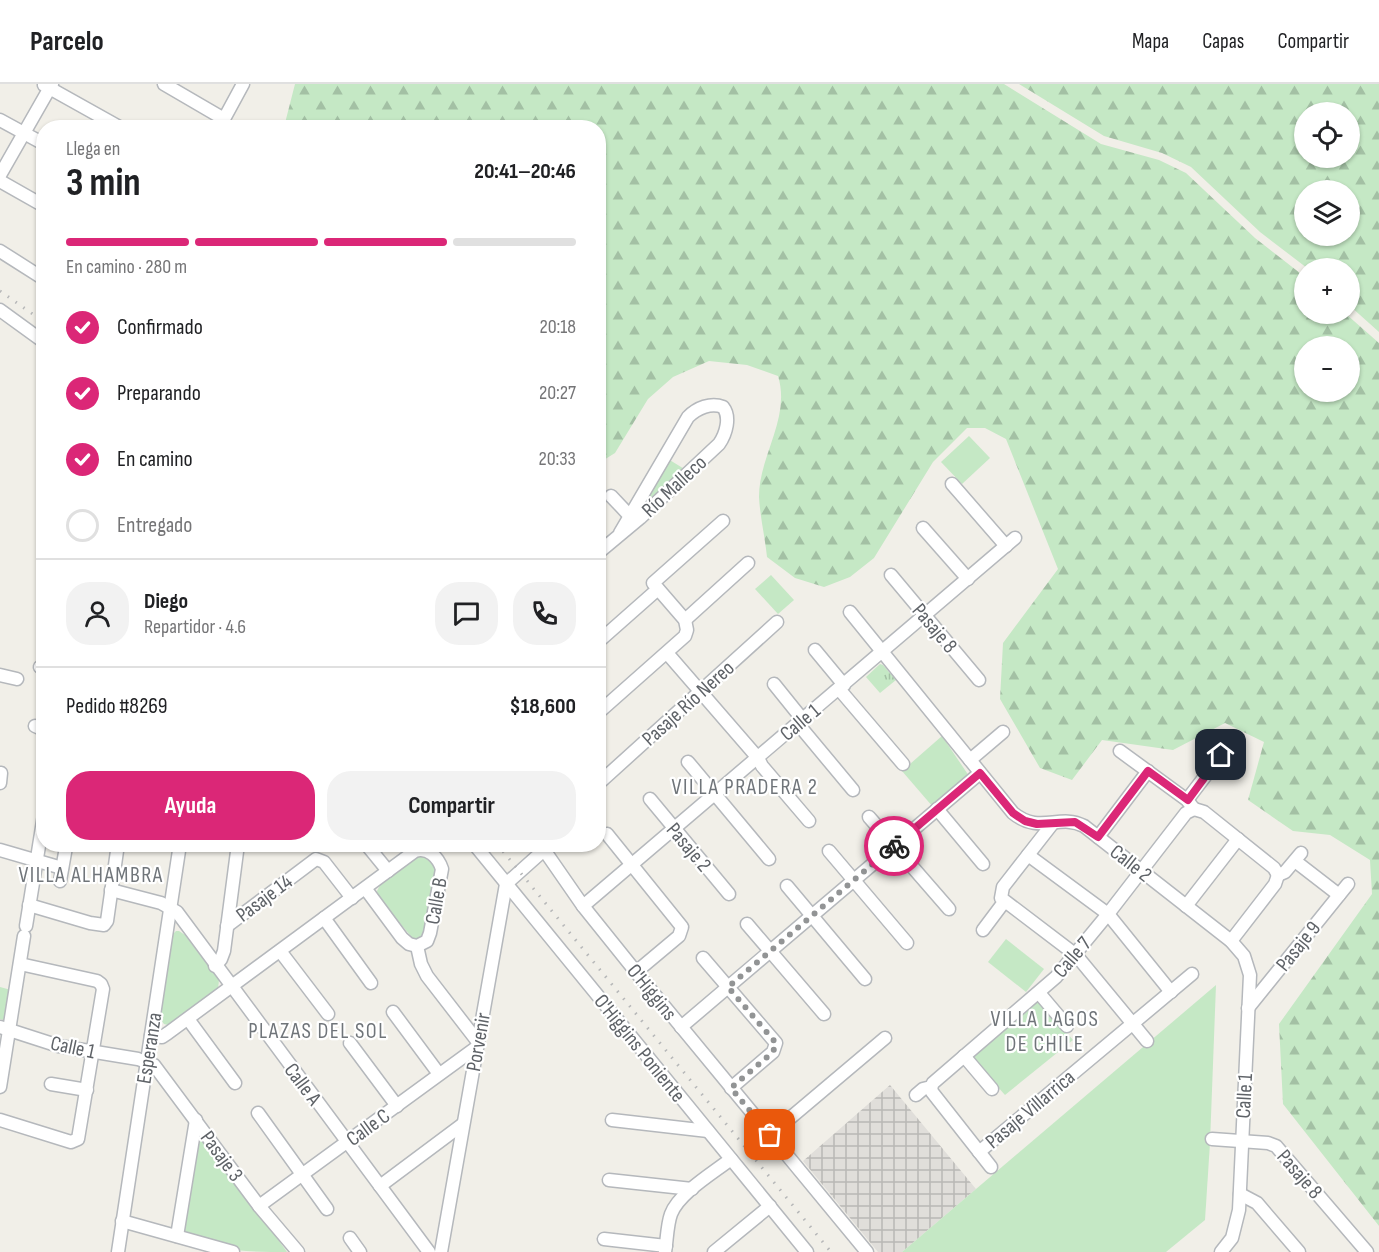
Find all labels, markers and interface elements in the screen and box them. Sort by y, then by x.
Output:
text: Parcelo [30,25,104,58]
text: Mapa [1132,29,1169,54]
text: Capas [1202,29,1244,54]
text: Compartir [1277,29,1349,54]
map controls [1294,102,1360,402]
button: locate [1294,102,1360,168]
text: Llega en [66,137,120,161]
text: 20:41–20:46 [474,158,576,185]
text: 3 min [66,160,141,207]
button: layers [1294,180,1360,246]
text: En camino · 280 m [66,255,187,279]
button: + [1294,258,1360,324]
icon: check [66,311,99,344]
text: Confirmado [117,314,203,341]
text: 20:18 [540,315,576,339]
button: − [1294,336,1360,402]
icon: check [66,377,99,410]
text: Preparando [117,380,201,407]
text: 20:27 [539,381,576,405]
icon: check [66,443,99,476]
text: En camino [117,446,193,473]
text: 20:33 [539,447,576,471]
street label: Río Malleco [637,450,712,523]
text: Entregado [117,512,192,539]
button: person [66,582,129,645]
button: chat [435,582,498,645]
button: phone [513,582,576,645]
text: Diego [144,588,188,615]
street label: Pasaje 8 [907,598,962,658]
text: Repartidor · 4.6 [144,615,246,639]
street label: Pasaje Río Nereo [637,655,740,751]
text: Pedido #8269 [66,693,167,720]
text: $18,600 [509,693,576,720]
street label: Calle 1 [775,698,826,746]
pin [1195,729,1246,780]
icon: home [1204,738,1237,771]
button: Ayuda [66,771,315,840]
button: Compartir [327,771,576,840]
district label: VILLA PRADERA 2 [672,774,818,801]
courier [864,816,924,876]
street label: Pasaje 2 [661,818,716,877]
icon: bike [878,830,911,863]
street label: Calle 2 [1105,839,1157,887]
district label: VILLA ALHAMBRA [18,862,164,889]
street label: Pasaje 14 [231,869,298,928]
street label: Calle B [420,876,453,926]
street label: Pasaje 9 [1271,916,1326,976]
street label: Calle 7 [1048,931,1097,983]
street label: O'Higgins [621,959,682,1026]
street label: O'Higgins Poniente [589,989,691,1107]
district label: VILLA LAGOS DE CHILE [990,1006,1100,1058]
street label: Esperanza [132,1011,167,1085]
street label: Porvenir [461,1011,496,1073]
district label: PLAZAS DEL SOL [248,1018,388,1045]
street label: Calle 1 [48,1031,98,1065]
street label: Calle A [279,1058,327,1111]
street label: Pasaje Villarrica [980,1065,1080,1154]
street label: Calle 1 [1231,1072,1258,1119]
street label: Calle C [342,1103,395,1152]
pin [744,1109,795,1160]
icon: bag [753,1118,786,1151]
street label: Pasaje 3 [195,1126,248,1187]
street label: Pasaje 8 [1272,1145,1328,1204]

